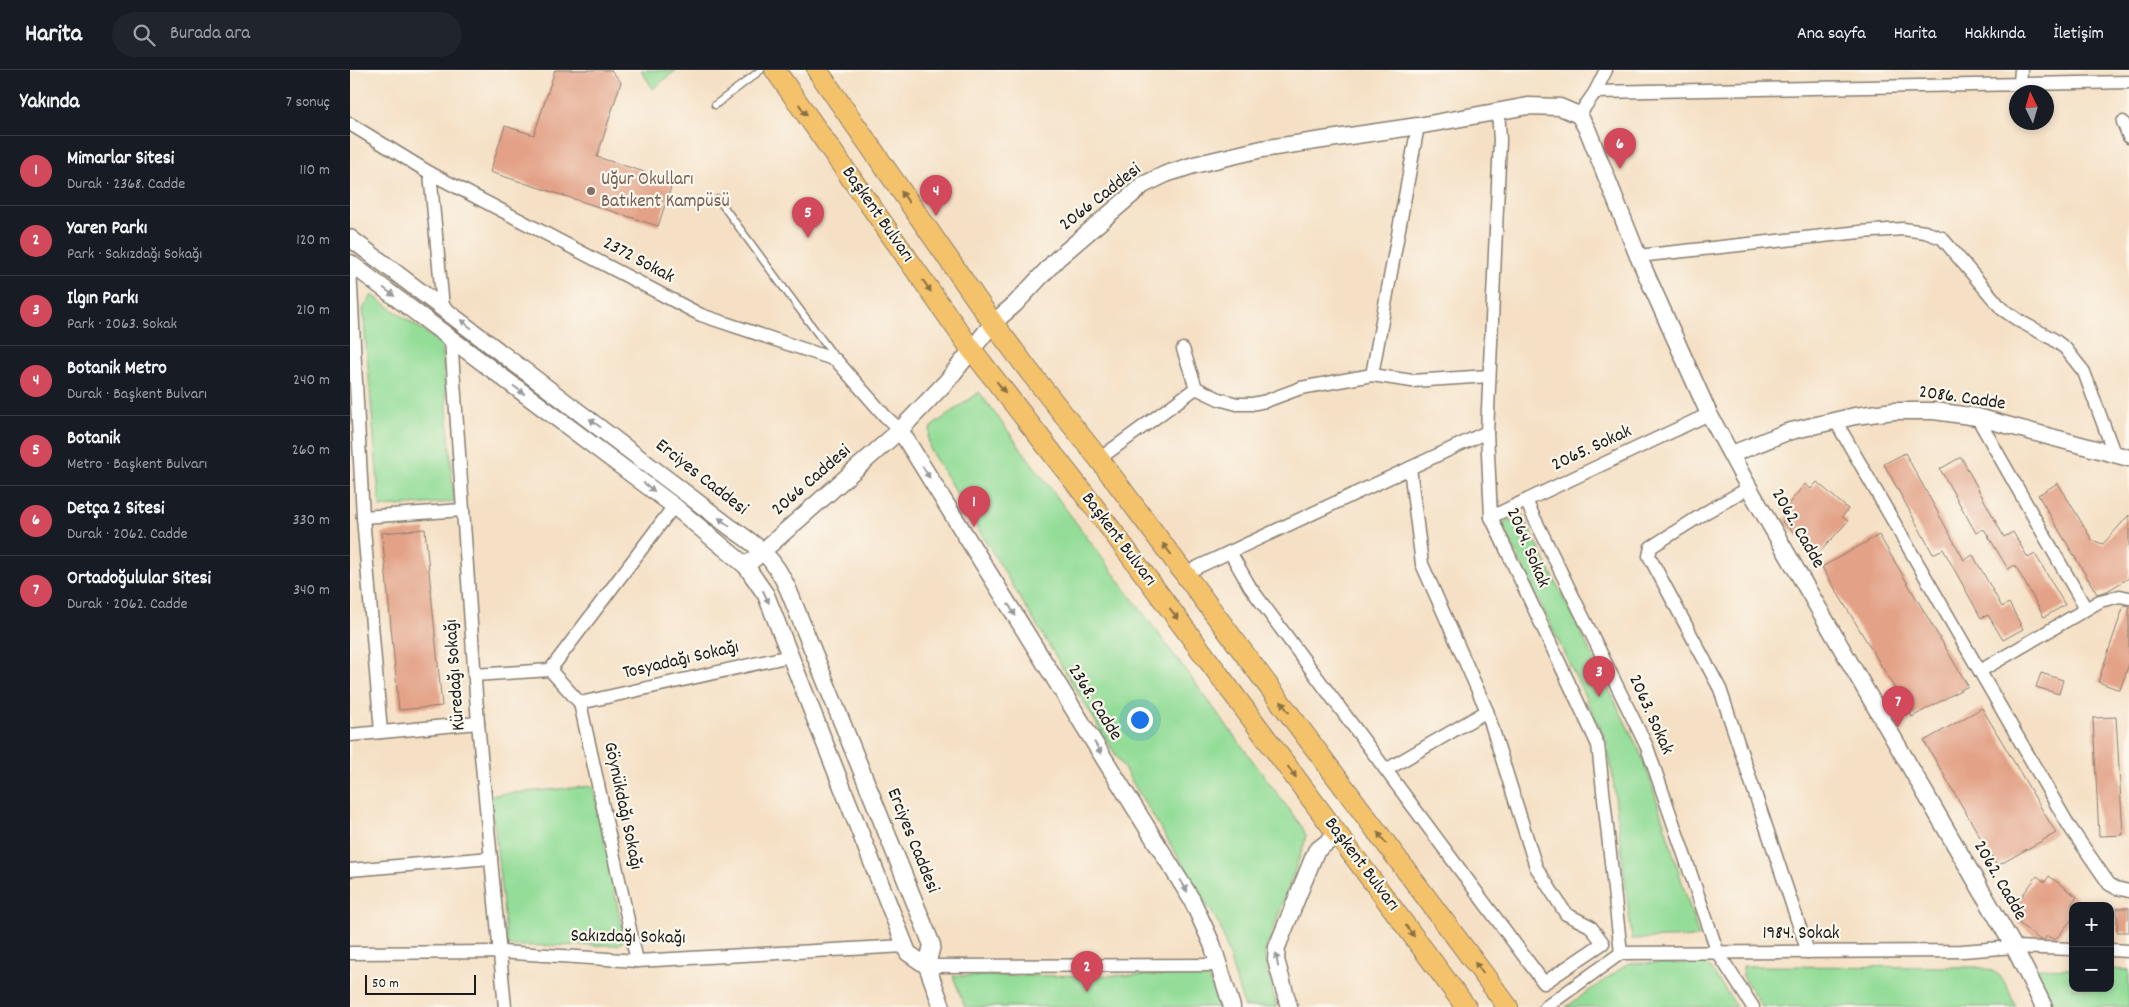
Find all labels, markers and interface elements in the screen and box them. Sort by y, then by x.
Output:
search box [112,12,462,57]
text: Harita [25,18,82,52]
icon: search [130,21,158,49]
text: Burada ara [170,21,250,48]
text: Ana sayfa [1797,22,1866,47]
text: Harita [1894,22,1936,47]
text: Hakkında [1964,22,2025,47]
text: İletişim [2053,22,2104,47]
north arrow [2009,85,2054,130]
text: Yakında [20,88,79,118]
text: 7 sonuç [286,91,330,114]
one-way arrow [798,103,808,117]
pin: 6 [1604,128,1636,169]
text: Mimarlar Sitesi [67,146,174,173]
street label: 2066 Caddesi [1054,157,1148,239]
text: 1 [34,159,38,182]
text: 110 m [300,159,330,182]
street label: Başkent Bulvarı [834,162,920,268]
place label: Uğur Okulları Batıkent Kampüsü [601,167,730,216]
text: Durak · 2368. Cadde [67,173,185,196]
pin: 4 [920,175,952,216]
marker: Uğur Okulları Batıkent Kampüsü [585,185,597,197]
one-way arrow [900,190,910,204]
pin: 5 [792,197,824,238]
text: Yaren Parkı [67,216,147,243]
text: 2 [33,229,40,252]
text: 120 m [296,229,330,252]
street label: 2372 Sokak [597,231,679,291]
text: Park · Sakızdağı Sokağı [67,243,202,266]
one-way arrow [922,279,932,293]
text: Ilgın Parkı [67,286,138,313]
one-way arrow [382,287,395,298]
text: 3 [32,299,40,322]
text: 210 m [296,299,330,322]
text: Park · 2063. Sokak [67,313,177,336]
one-way arrow [460,319,473,330]
text: Botanik Metro [67,356,167,383]
text: 4 [33,369,39,392]
text: 240 m [293,369,330,392]
one-way arrow [996,380,1007,393]
street label: 2086. Cadde [1917,380,2007,418]
text: Durak · Başkent Bulvarı [67,383,207,406]
one-way arrow [512,384,525,395]
one-way arrow [588,418,602,428]
street label: 2065. Sokak [1548,419,1637,479]
text: Botanik [67,426,120,453]
street label: Erciyes Caddesi [649,433,754,523]
street label: 2066 Caddesi [766,438,858,523]
text: 5 [32,439,40,462]
text: 260 m [292,439,330,462]
text: Metro · Başkent Bulvarı [67,453,207,476]
one-way arrow [922,465,931,478]
one-way arrow [642,482,655,493]
street label: 2062. Cadde [1763,484,1831,574]
pin: 1 [958,486,990,527]
street label: Başkent Bulvarı [1074,487,1162,593]
text: Detça 2 Sitesi [67,496,164,523]
street label: 2064. Sokak [1498,504,1556,592]
text: 6 [32,509,40,532]
text: 330 m [292,509,330,532]
one-way arrow [718,517,731,528]
text: Durak · 2062. Cadde [67,523,187,546]
one-way arrow [1162,542,1172,556]
text: Ortadoğulular Sitesi [67,566,211,593]
text: 7 [33,579,39,602]
text: 340 m [293,579,330,602]
one-way arrow [763,590,771,604]
text: Durak · 2062. Cadde [67,593,187,616]
one-way arrow [1008,603,1017,616]
one-way arrow [1169,607,1179,621]
street label: Küredağı Sokağı [439,618,473,732]
street label: Tosyadağı Sokağı [620,635,742,687]
pin: 3 [1583,656,1615,697]
street label: 2368. Cadde [1060,660,1128,746]
street label: 2063. Sokak [1620,671,1680,760]
pin: 7 [1882,686,1914,727]
one-way arrow [1280,700,1290,714]
your location [1127,707,1153,733]
street label: Göynükdağı Sokağı [595,740,649,872]
one-way arrow [1093,741,1103,754]
one-way arrow [1287,765,1297,779]
street label: Erciyes Caddesi [879,784,946,898]
street label: Başkent Bulvarı [1317,812,1405,918]
one-way arrow [1377,831,1387,845]
street label: 2062. Cadde [1965,836,2033,926]
one-way arrow [1179,879,1188,892]
map controls [2069,902,2114,992]
button: + [2069,902,2114,947]
street label: 1984. Sokak [1762,921,1840,948]
street label: Sakızdağı Sokağı [570,923,686,953]
one-way arrow [1405,924,1415,938]
button: − [2069,947,2114,992]
pin: 2 [1071,951,1103,992]
one-way arrow [1273,951,1281,967]
one-way arrow [1474,961,1484,975]
scale bar [365,972,476,995]
text: 50 m [372,974,399,994]

